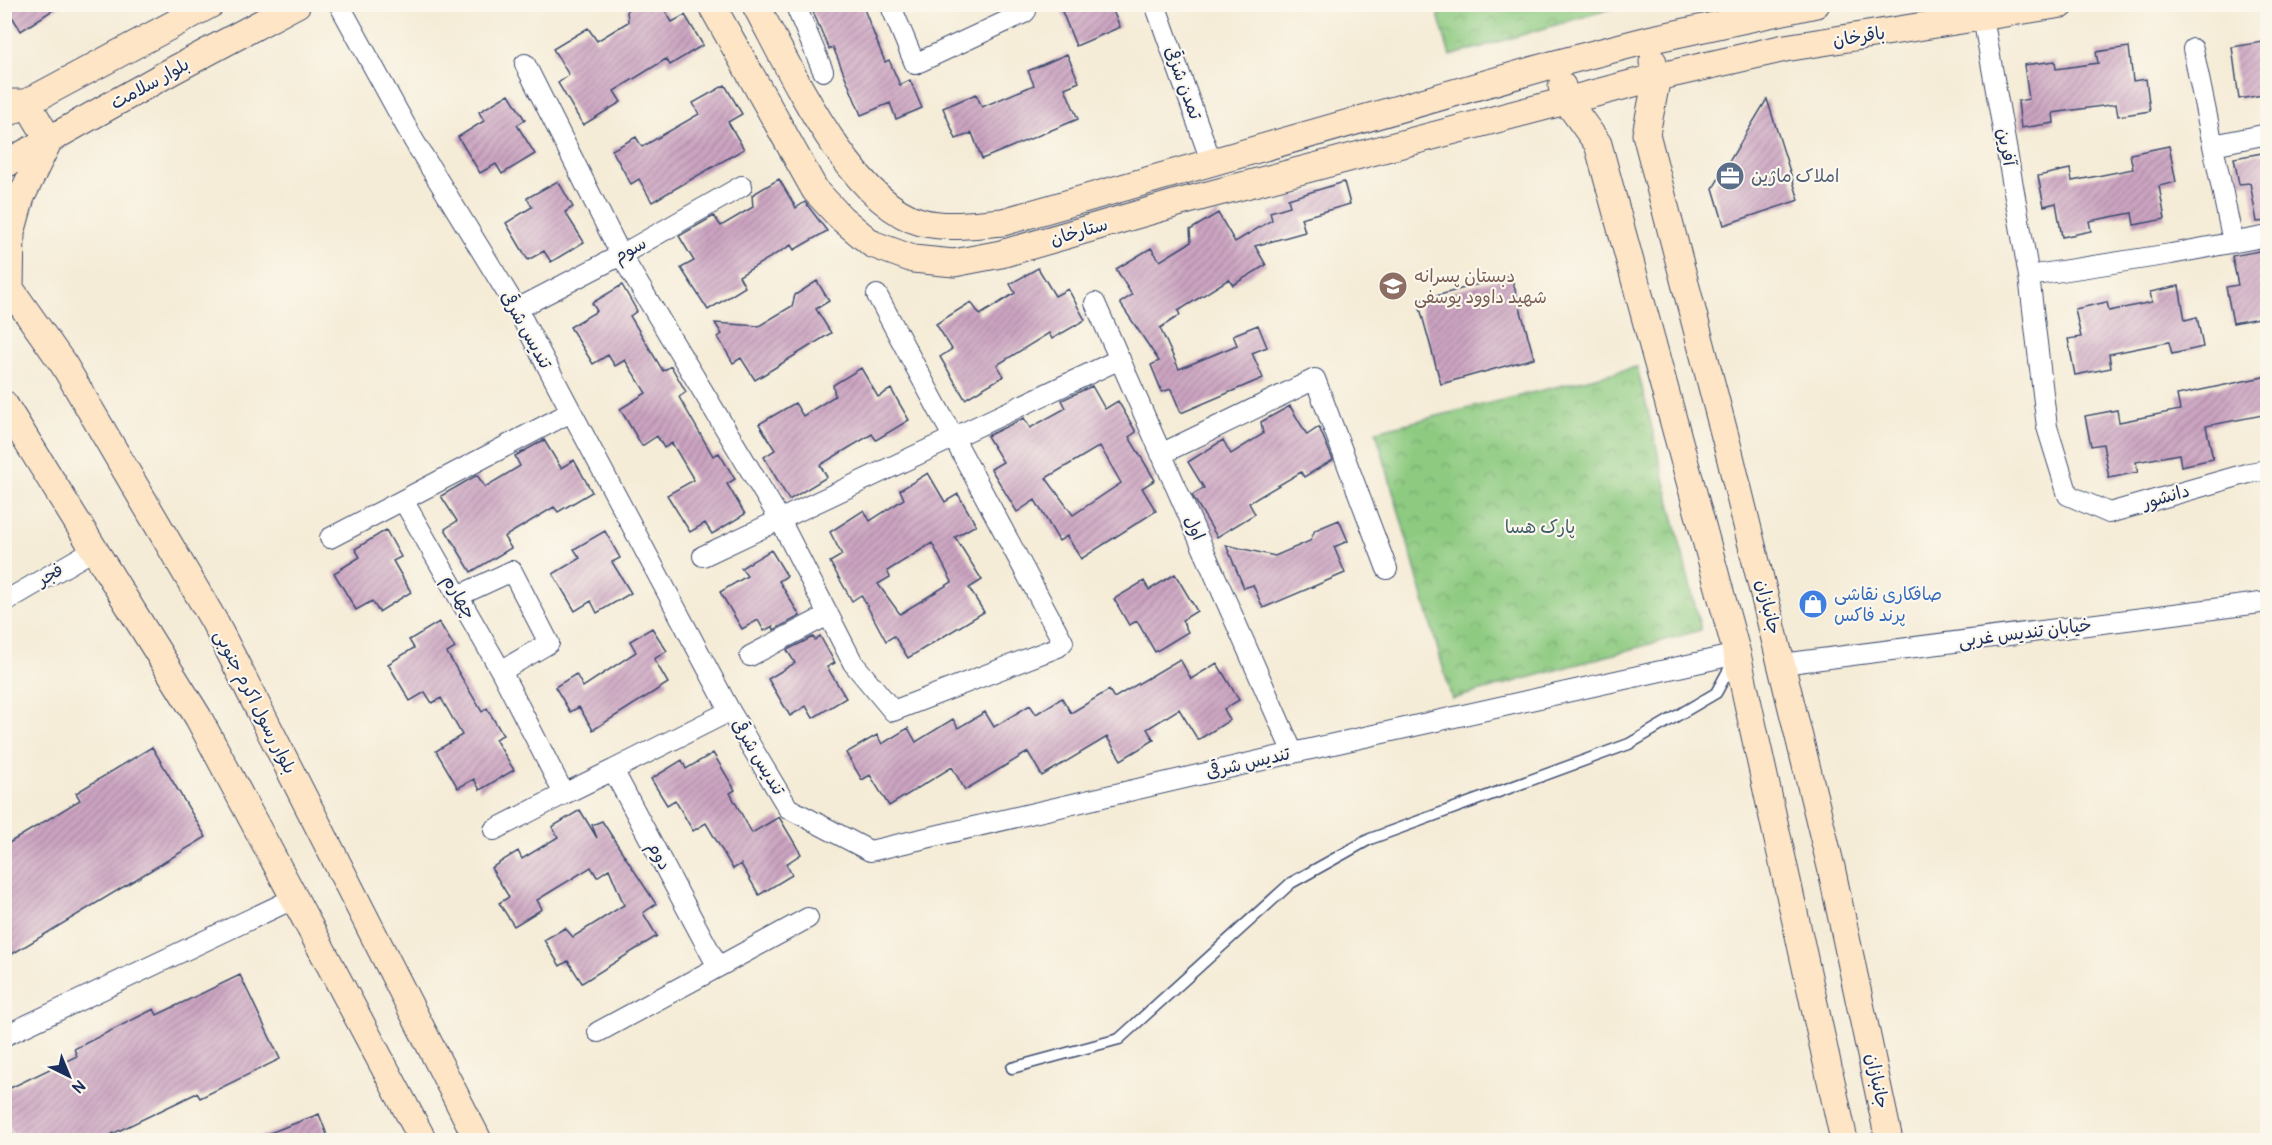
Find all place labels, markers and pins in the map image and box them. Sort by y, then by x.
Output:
office icon: املاک ماژین [1714,160,1746,192]
place label: املاک ماژین [1751,165,1840,188]
place label: دبستان پسرانه شهید داوود یوسفی [1414,265,1547,309]
school or university icon: دبستان پسرانه شهید داوود یوسفی [1377,270,1409,302]
place label: صافکاری نقاشی پرند فاکس [1834,583,1942,627]
shop icon: صافکاری نقاشی پرند فاکس [1797,588,1829,620]

